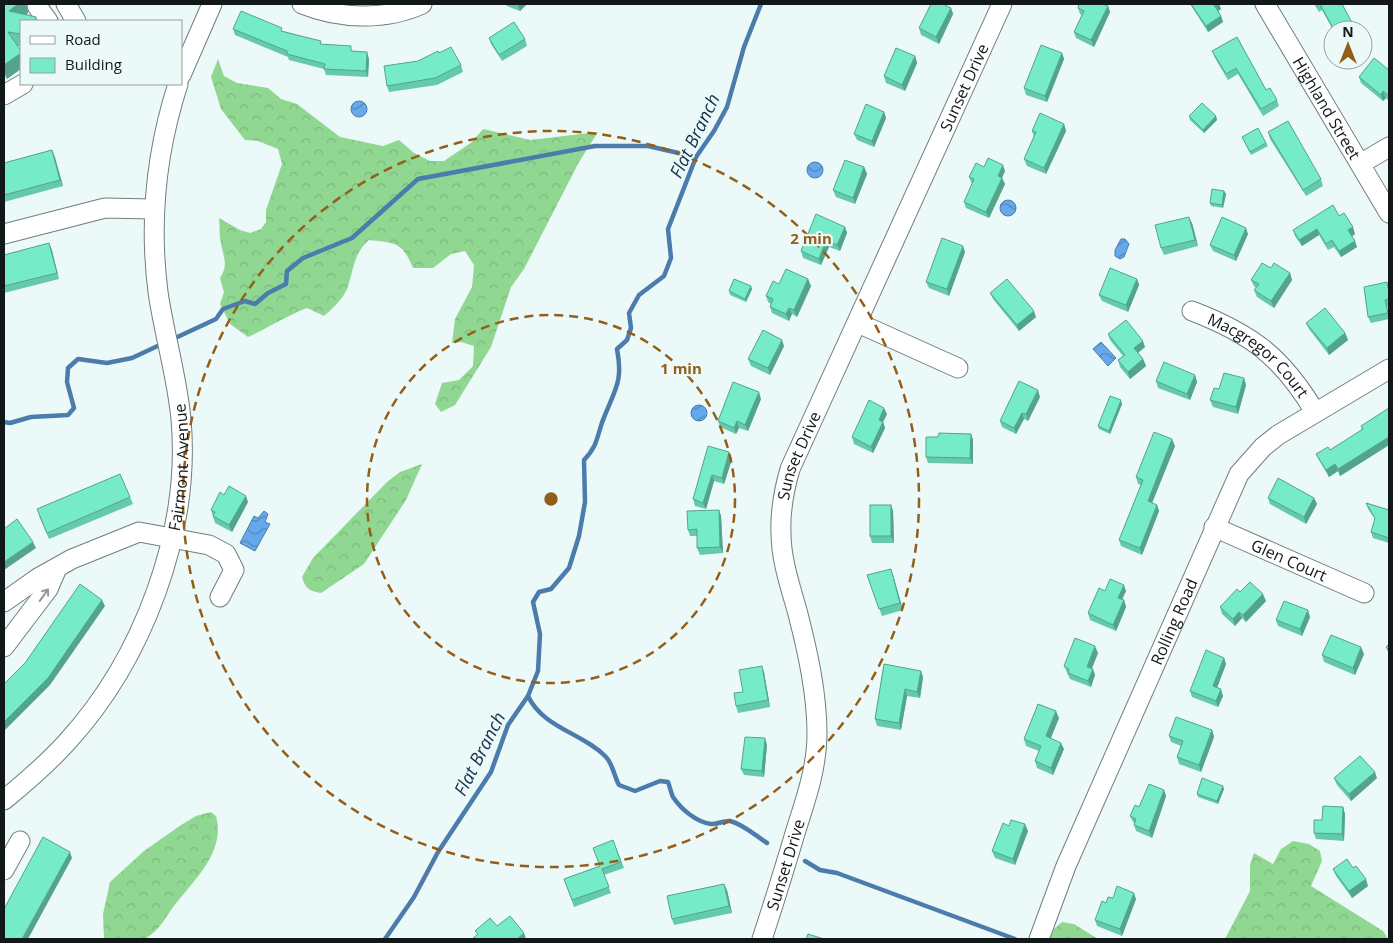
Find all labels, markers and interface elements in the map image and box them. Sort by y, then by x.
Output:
legend [20,20,182,85]
north arrow [1323,20,1373,70]
text: N [1342,22,1354,41]
text: Road [65,29,101,49]
street label: Sunset Drive [934,40,994,135]
street label: Highland Street [1288,53,1366,164]
text: Building [65,54,122,74]
water label: Flat Branch [663,89,725,182]
text: 2 min [790,228,832,248]
street label: Macgregor Court [1204,308,1314,402]
text: 1 min [660,358,702,378]
street label: Fairmont Avenue [163,402,193,533]
street label: Sunset Drive [772,408,826,502]
centre of rings [542,490,560,508]
street label: Glen Court [1248,534,1331,586]
street label: Rolling Road [1145,575,1203,668]
one-way arrow [39,588,49,602]
water label: Flat Branch [448,708,510,800]
street label: Sunset Drive [761,816,810,913]

